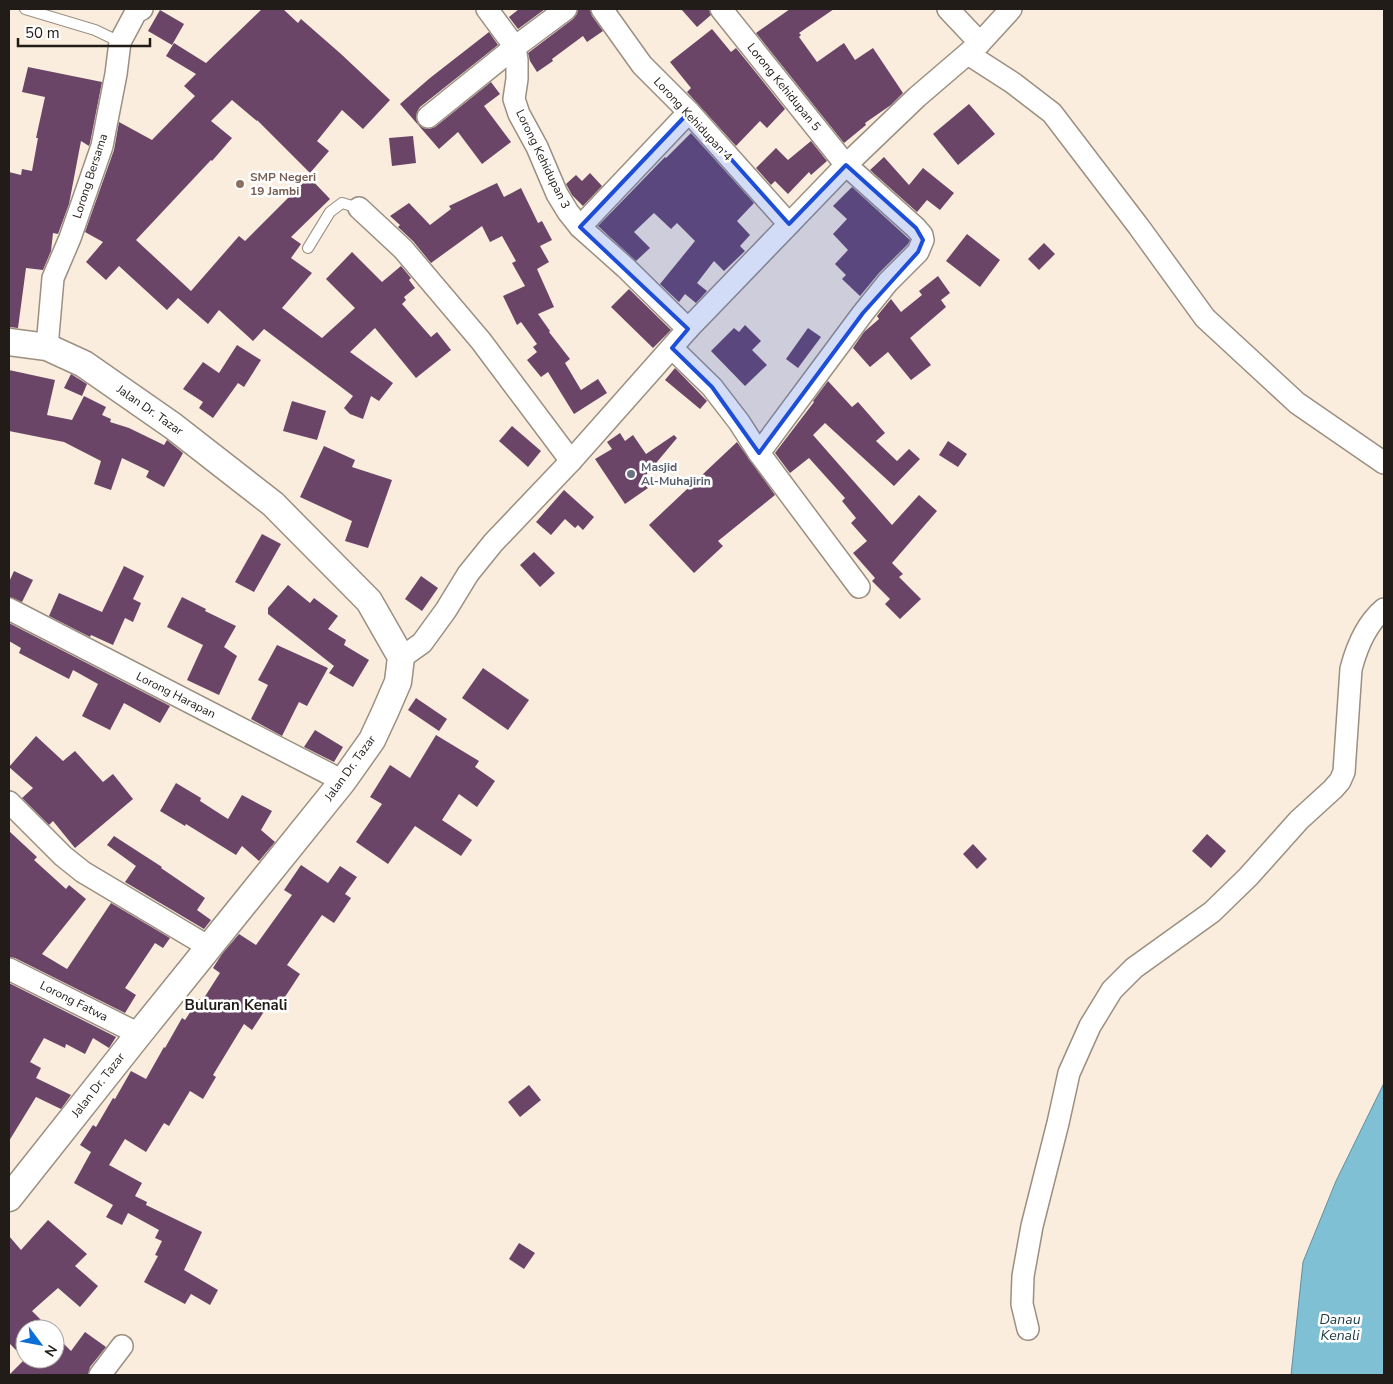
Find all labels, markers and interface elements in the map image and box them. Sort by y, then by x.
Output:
scale bar [18,15,150,47]
text: 50 m [25,23,60,43]
street label: Lorong Kehidupan 5 [744,40,824,134]
street label: Lorong Kehidupan 4 [650,74,736,164]
street label: Lorong Kehidupan 3 [512,107,574,211]
street label: Lorong Bersama [69,131,111,221]
place label: SMP Negeri 19 Jambi [250,169,316,199]
marker: SMP Negeri 19 Jambi [234,178,246,190]
street label: Jalan Dr. Tazar [113,381,187,439]
place label: Masjid Al-Muhajirin [641,459,711,489]
marker: Masjid Al-Muhajirin [625,468,637,480]
street label: Lorong Harapan [134,668,218,722]
street label: Jalan Dr. Tazar [320,731,380,805]
street label: Lorong Fatwa [37,977,111,1025]
district label: Buluran Kenali [185,995,287,1015]
street label: Jalan Dr. Tazar [67,1049,129,1121]
water label: Danau Kenali [1319,1310,1361,1345]
north arrow [15,1319,65,1369]
text: N [40,1341,61,1360]

